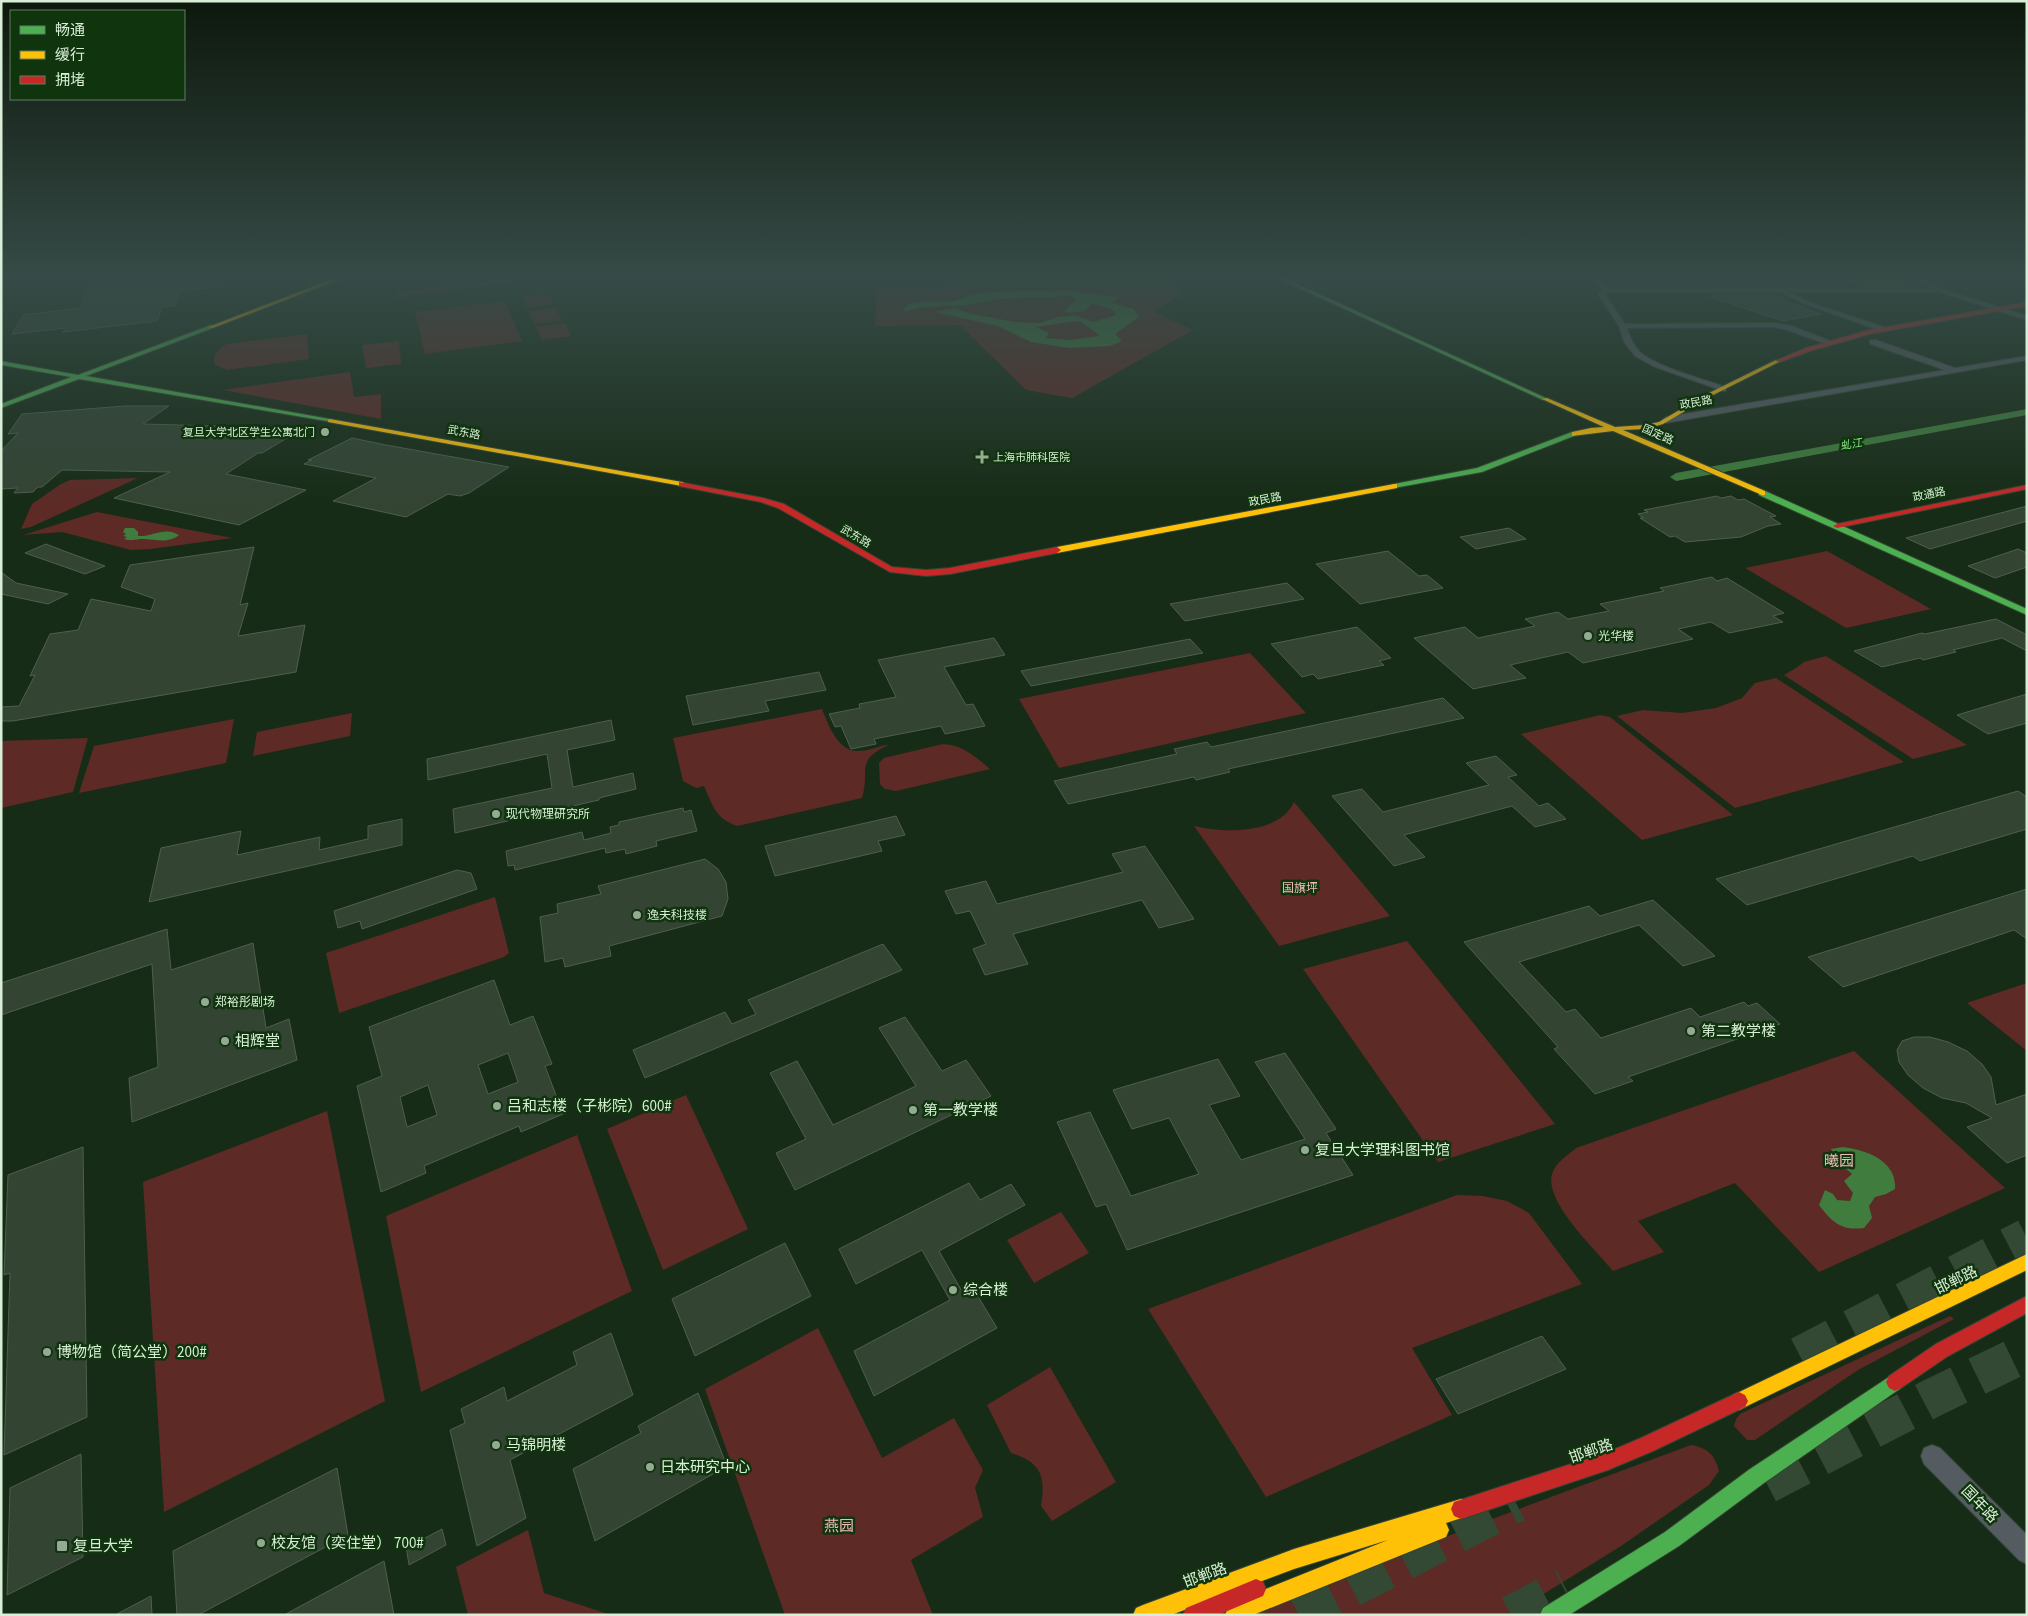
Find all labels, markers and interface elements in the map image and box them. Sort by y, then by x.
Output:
legend [10,10,185,100]
text: 畅通 [55,20,85,41]
text: 缓行 [55,45,85,66]
text: 拥堵 [55,70,85,91]
street label: 政民路 [1679,392,1714,413]
street label: 国定路 [1640,421,1676,448]
street label: 武东路 [446,422,481,443]
place label: 复旦大学北区学生公寓北门 [183,425,315,440]
marker: 复旦大学北区学生公寓北门 [319,426,331,438]
water label: 虬江 [1839,435,1864,454]
marker: 上海市肺科医院 [975,450,989,464]
place label: 上海市肺科医院 [993,450,1070,465]
street label: 政通路 [1911,484,1947,505]
street label: 政民路 [1247,489,1283,510]
street label: 武东路 [838,522,874,551]
place label: 光华楼 [1598,628,1634,645]
marker: 光华楼 [1582,630,1594,642]
place label: 现代物理研究所 [506,806,590,823]
marker: 现代物理研究所 [490,808,502,820]
park label: 国旗坪 [1282,880,1318,897]
place label: 逸夫科技楼 [647,907,707,924]
marker: 逸夫科技楼 [631,909,643,921]
place label: 郑裕彤剧场‌ [215,994,275,1011]
marker: 郑裕彤剧场‌ [199,996,211,1008]
place label: 第二教学楼 [1701,1021,1776,1042]
marker: 第二教学楼 [1685,1025,1697,1037]
place label: 相辉堂 [235,1031,280,1052]
marker: 相辉堂 [219,1035,231,1047]
place label: 吕和志楼（子彬院）600# [507,1096,672,1117]
marker: 吕和志楼（子彬院）600# [491,1100,503,1112]
place label: 第一教学楼 [923,1100,998,1121]
marker: 第一教学楼 [907,1104,919,1116]
place label: 复旦大学理科图书馆 [1315,1140,1450,1161]
marker: 复旦大学理科图书馆 [1299,1144,1311,1156]
park label: 曦园 [1824,1151,1854,1172]
street label: 邯郸路 [1931,1261,1981,1300]
place label: 综合楼 [963,1280,1008,1301]
marker: 综合楼 [947,1284,959,1296]
place label: 博物馆（简公堂）200# [57,1342,207,1363]
marker: 博物馆（简公堂）200# [41,1346,53,1358]
street label: 邯郸路 [1566,1434,1616,1469]
place label: 马锦明楼 [506,1435,566,1456]
marker: 马锦明楼 [490,1439,502,1451]
place label: 日本研究中心 [660,1457,750,1478]
marker: 日本研究中心 [644,1461,656,1473]
street label: 国年路 [1956,1481,2003,1528]
park label: 燕园 [824,1516,854,1537]
place label: 校友馆（奕住堂） 700# [271,1533,424,1554]
place label: 复旦大学 [73,1536,133,1557]
marker: 校友馆（奕住堂） 700# [255,1537,267,1549]
marker: 复旦大学 [55,1539,69,1553]
street label: 邯郸路 [1180,1558,1230,1593]

